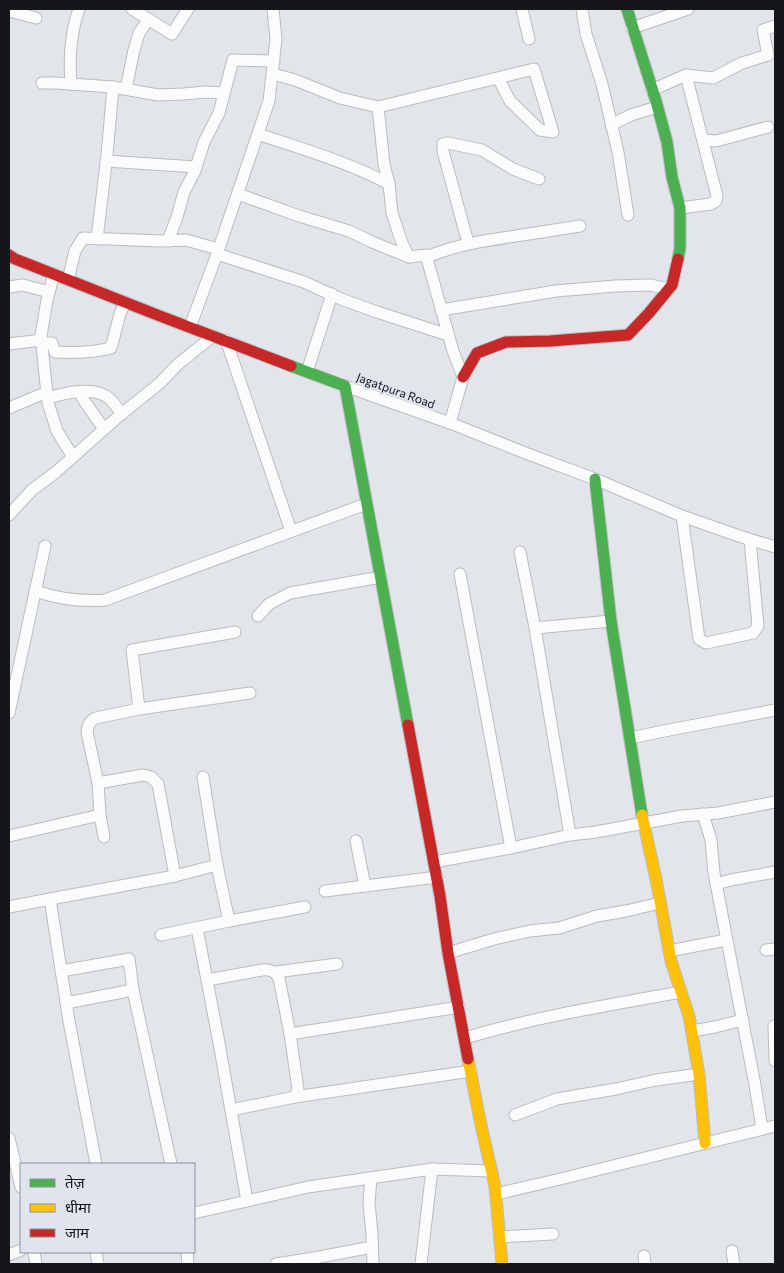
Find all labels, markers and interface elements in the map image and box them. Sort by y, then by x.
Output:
street label: Jagatpura Road [355,369,437,412]
legend [20,1163,195,1253]
text: तेज़ [65,1173,86,1191]
text: धीमा [65,1198,92,1216]
text: जाम [65,1223,90,1241]

